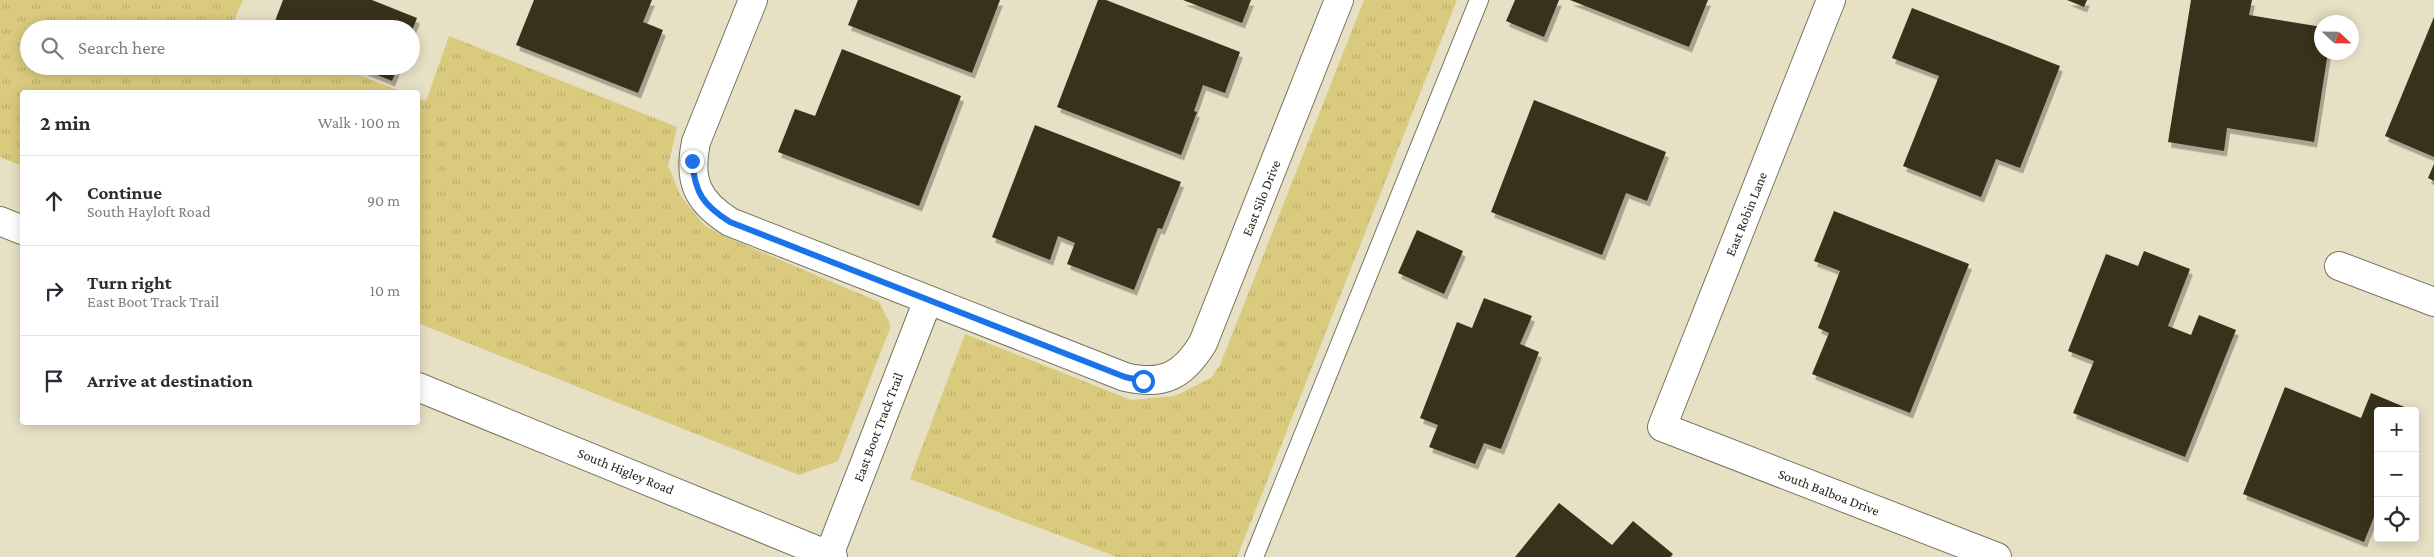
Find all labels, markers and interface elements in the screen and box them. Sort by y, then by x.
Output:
north arrow [2314,15,2359,60]
search box [20,20,420,75]
icon: search [38,34,66,62]
text: Search here [78,37,165,58]
text: 2 min [40,111,91,135]
text: Walk · 100 m [318,114,400,131]
route end [681,150,704,173]
street label: East Silo Drive [1238,158,1284,238]
street label: East Robin Lane [1722,170,1770,258]
text: Continue [87,182,162,203]
icon: ahead [40,187,68,215]
text: 90 m [367,192,400,209]
text: South Hayloft Road [87,203,211,220]
text: Turn right [87,272,172,293]
icon: right [40,277,68,305]
text: 10 m [370,282,400,299]
text: East Boot Track Trail [87,293,219,310]
icon: arrive [40,367,68,395]
text: Arrive at destination [87,370,253,391]
street label: East Boot Track Trail [850,370,906,484]
route start [1132,370,1155,393]
map controls [2374,407,2419,542]
button: + [2374,407,2419,452]
street label: South Higley Road [575,444,677,498]
button: − [2374,452,2419,497]
street label: South Balboa Drive [1776,465,1882,519]
button: locate [2374,497,2419,542]

